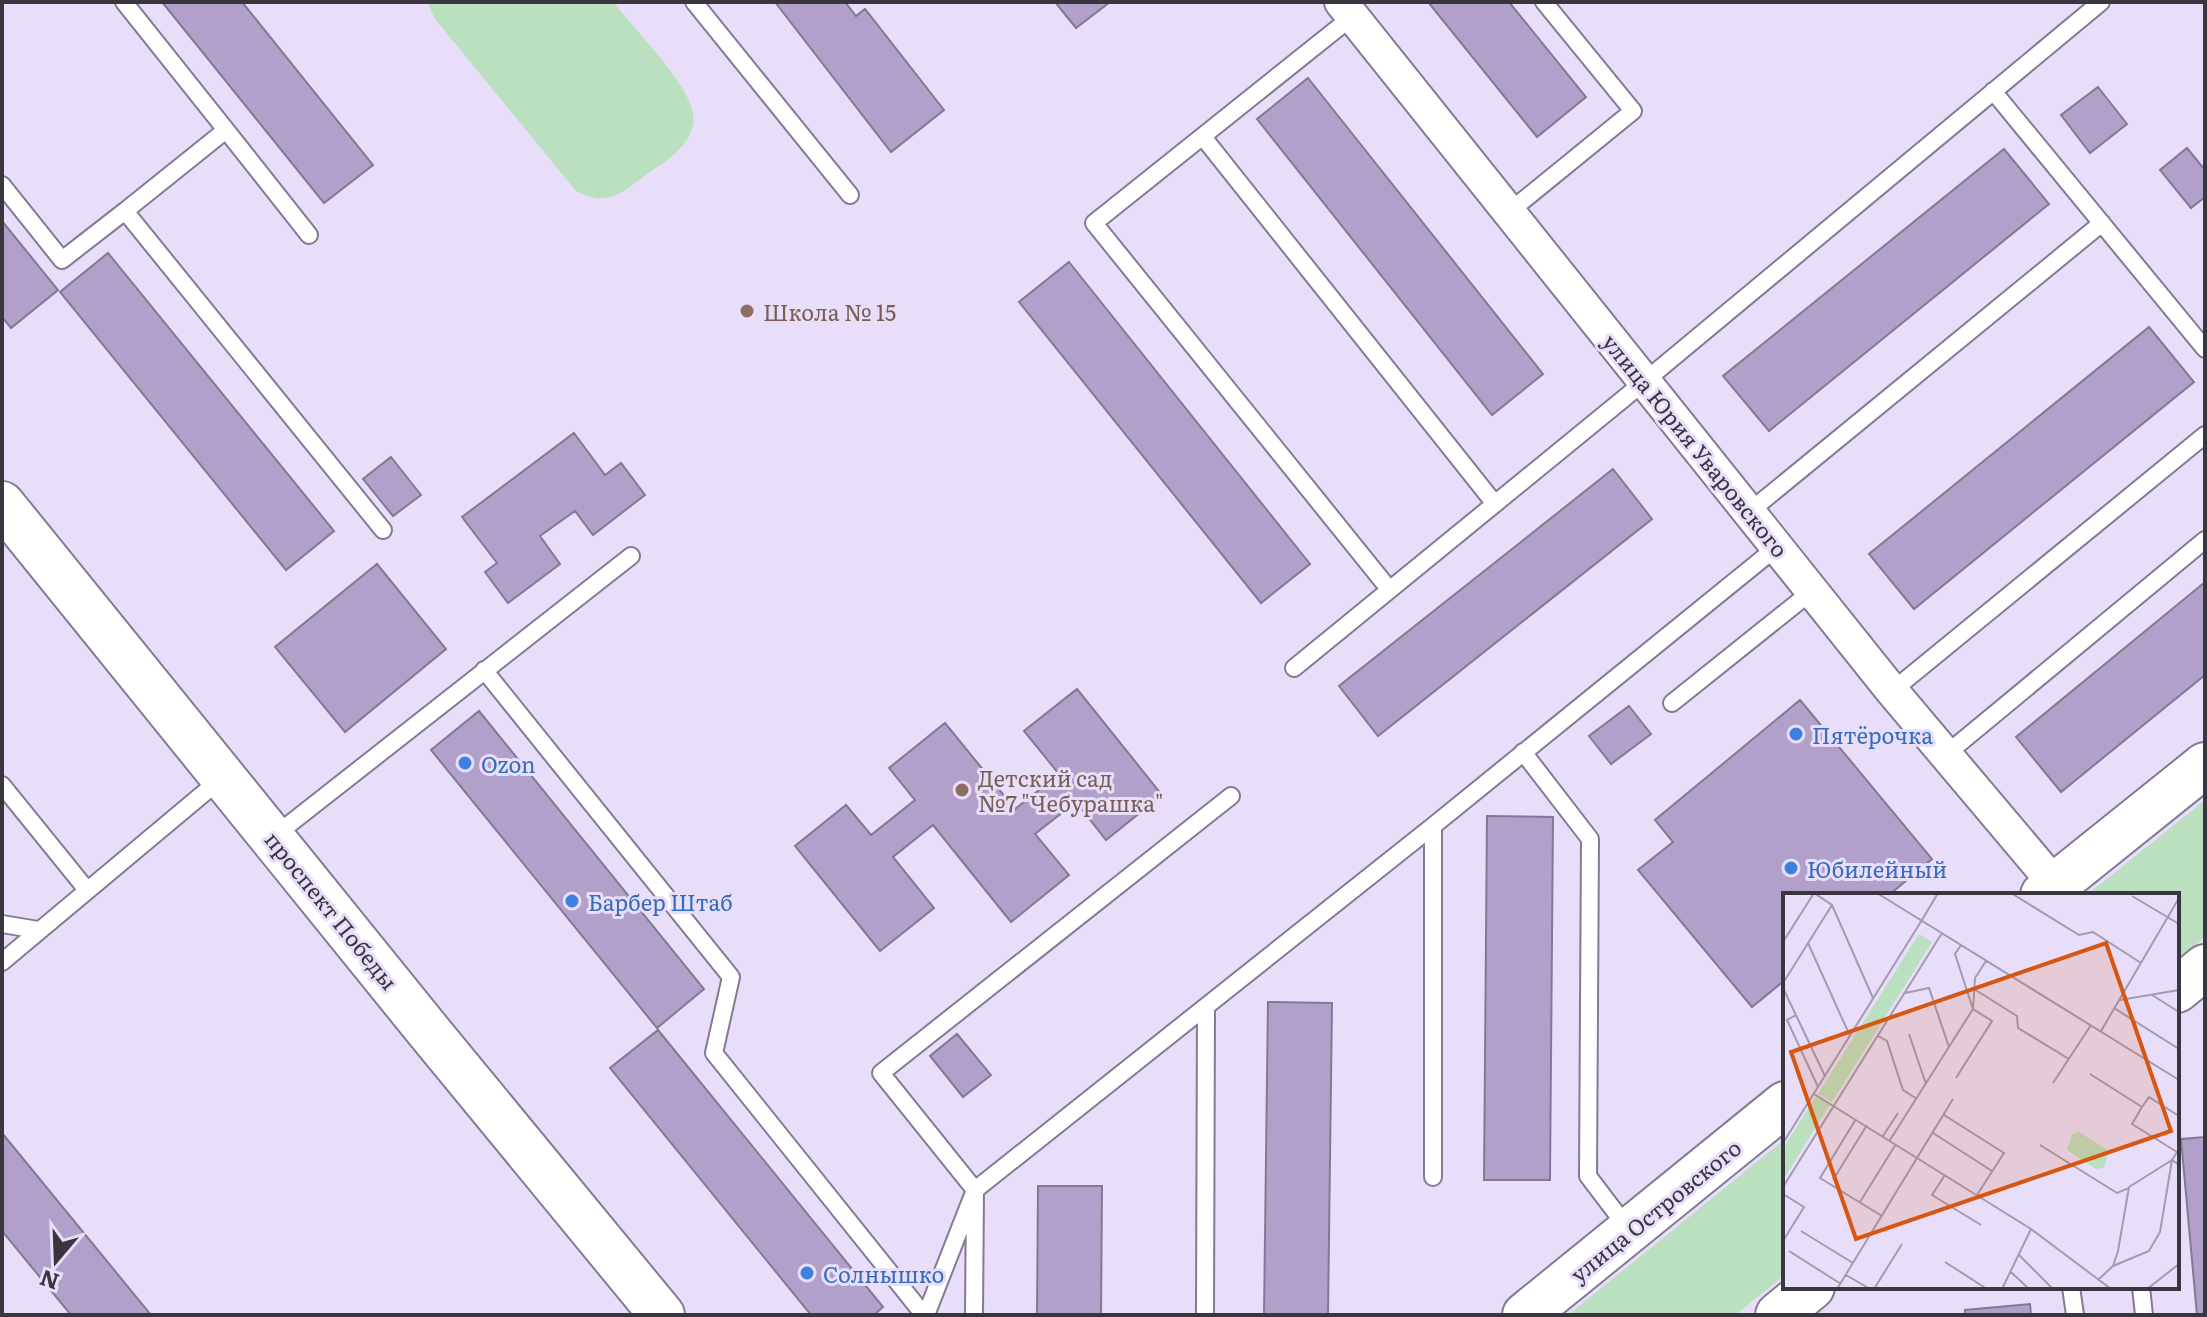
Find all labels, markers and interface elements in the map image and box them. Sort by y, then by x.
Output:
place label: Школа № 15 [763,295,896,328]
marker: Школа № 15 [738,302,756,320]
street label: улица Юрия Уваровского [1595,326,1797,564]
place label: Пятёрочка [1812,718,1933,751]
marker: Пятёрочка [1787,725,1805,743]
place label: Ozon [481,747,536,780]
marker: Ozon [456,754,474,772]
place label: Детский сад №7 "Чебурашка" [978,761,1164,819]
marker: Детский сад №7 "Чебурашка" [953,781,971,799]
street label: проспект Победы [258,824,406,996]
place label: Юбилейный [1807,852,1947,885]
marker: Юбилейный [1782,859,1800,877]
place label: Барбер Штаб [588,885,733,918]
marker: Барбер Штаб [563,892,581,910]
inset map [1783,893,2179,1289]
street label: улица Островского [1562,1131,1748,1289]
north arrow [16,1221,96,1301]
place label: Солнышко [823,1257,944,1290]
text: N [35,1263,63,1300]
marker: Солнышко [798,1264,816,1282]

